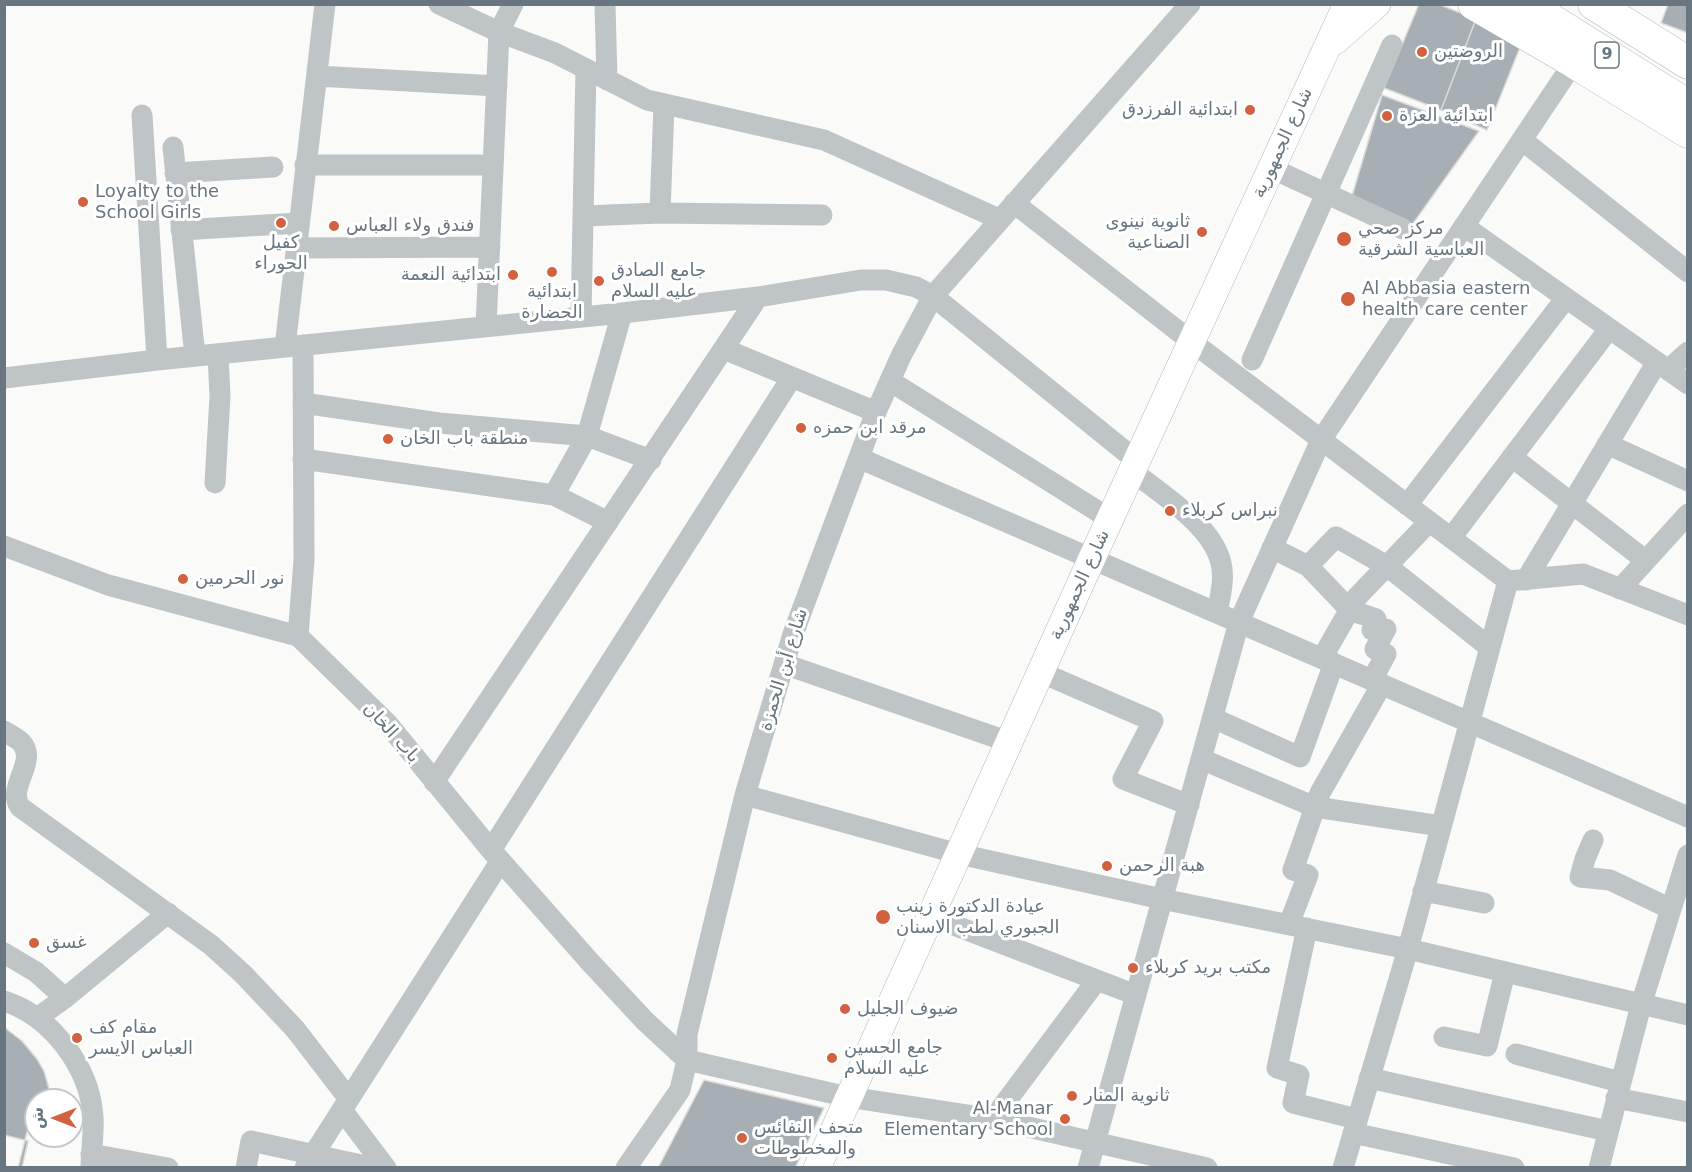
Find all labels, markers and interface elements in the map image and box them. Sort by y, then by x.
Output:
place label: الروضتين [1434,41,1503,63]
road number: 9 [1595,42,1619,68]
marker: الروضتين [1415,45,1429,59]
street label: شارع الجمهورية [1248,84,1318,202]
place label: ابتدائية الفرزدق [1122,99,1238,121]
marker: ابتدائية الفرزدق [1243,103,1257,117]
place label: ابتدائية العزة [1399,105,1493,127]
marker: ابتدائية العزة [1380,109,1394,123]
place label: Loyalty to the School Girls [95,181,219,224]
marker: Loyalty to the School Girls [76,195,90,209]
place label: ثانوية نينوى الصناعية [1106,211,1190,254]
place label: فندق ولاء العباس [346,215,474,237]
marker: كفيل الحوراء [274,216,288,230]
place label: مركز صحي العباسية الشرقية [1358,218,1484,260]
marker: فندق ولاء العباس [327,219,341,233]
marker: ثانوية نينوى الصناعية [1195,225,1209,239]
marker: مركز صحي العباسية الشرقية [1335,230,1353,248]
place label: كفيل الحوراء [254,232,308,274]
place label: جامع الصادق عليه السلام [611,260,706,302]
place label: ابتدائية النعمة [401,264,501,286]
marker: ابتدائية الحضارة [545,265,559,279]
marker: ابتدائية النعمة [506,268,520,282]
marker: جامع الصادق عليه السلام [592,274,606,288]
place label: Al Abbasia eastern health care center [1362,278,1530,320]
place label: ابتدائية الحضارة [521,281,583,324]
marker: Al Abbasia eastern health care center [1339,290,1357,308]
place label: مرقد ابن حمزه [813,417,927,439]
marker: مرقد ابن حمزه [794,421,808,435]
place label: منطقة باب الخان [400,428,528,450]
marker: منطقة باب الخان [381,432,395,446]
place label: نبراس كربلاء [1182,500,1278,522]
marker: نبراس كربلاء [1163,504,1177,518]
street label: شارع الجمهورية [1045,526,1115,644]
place label: نور الحرمين [195,568,285,590]
marker: نور الحرمين [176,572,190,586]
street label: شارع أبن الحمزة [755,606,813,734]
street label: باب الخان [358,698,424,768]
place label: هبة الرحمن [1119,855,1205,877]
marker: هبة الرحمن [1100,859,1114,873]
place label: عيادة الدكتورة زينب الجبوري لطب الاسنان [896,896,1059,938]
marker: عيادة الدكتورة زينب الجبوري لطب الاسنان [874,908,892,926]
place label: غسق [46,932,86,954]
marker: غسق [27,936,41,950]
place label: مكتب بريد كربلاء [1145,957,1271,979]
marker: مكتب بريد كربلاء [1126,961,1140,975]
place label: ضيوف الجليل [857,998,959,1020]
marker: ضيوف الجليل [838,1002,852,1016]
place label: مقام كف العباس الايسر [89,1017,193,1060]
marker: مقام كف العباس الايسر [70,1031,84,1045]
place label: جامع الحسين عليه السلام [844,1037,943,1080]
marker: جامع الحسين عليه السلام [825,1051,839,1065]
place label: ثانوية المنار [1084,1085,1170,1107]
north arrow [24,1088,84,1148]
marker: ثانوية المنار [1065,1089,1079,1103]
place label: Al-Manar Elementary School [884,1098,1053,1140]
text: ش [28,1107,47,1129]
marker: Al-Manar Elementary School [1058,1112,1072,1126]
place label: متحف النفائس والمخطوطات [754,1117,864,1160]
marker: متحف النفائس والمخطوطات [735,1131,749,1145]

